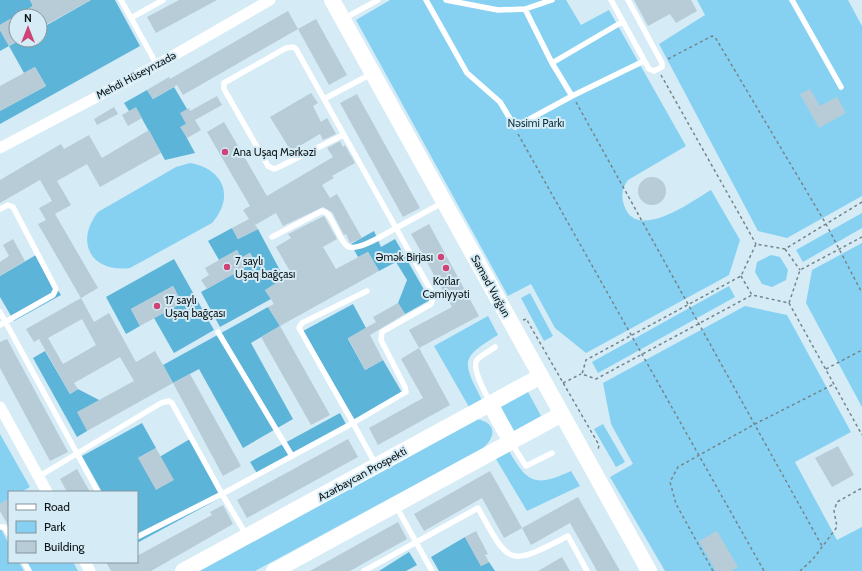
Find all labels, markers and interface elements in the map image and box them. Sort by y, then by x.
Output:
north arrow [8,8,48,48]
text: N [24,11,32,25]
street label: Mehdi Hüseynzadə [94,48,179,102]
park label: Nəsimi Parkı [508,116,564,130]
place label: Ana Uşaq Mərkəzi [233,145,316,159]
marker: Ana Uşaq Mərkəzi [220,147,230,157]
place label: Əmək Birjası [376,250,433,264]
marker: Əmək Birjası [436,252,446,262]
street label: Səməd Vurğun [468,252,514,320]
place label: 7 saylı Uşaq bağçası [235,254,295,281]
marker: 7 saylı Uşaq bağçası [222,262,232,272]
marker: Korlar Cəmiyyəti [441,263,451,273]
place label: Korlar Cəmiyyəti [422,274,470,301]
place label: 17 saylı Uşaq bağçası [165,293,225,320]
marker: 17 saylı Uşaq bağçası [152,301,162,311]
street label: Azərbaycan Prospekti [315,444,409,504]
legend [8,491,138,563]
text: Road [44,499,70,514]
text: Park [44,519,66,534]
text: Building [44,539,86,554]

